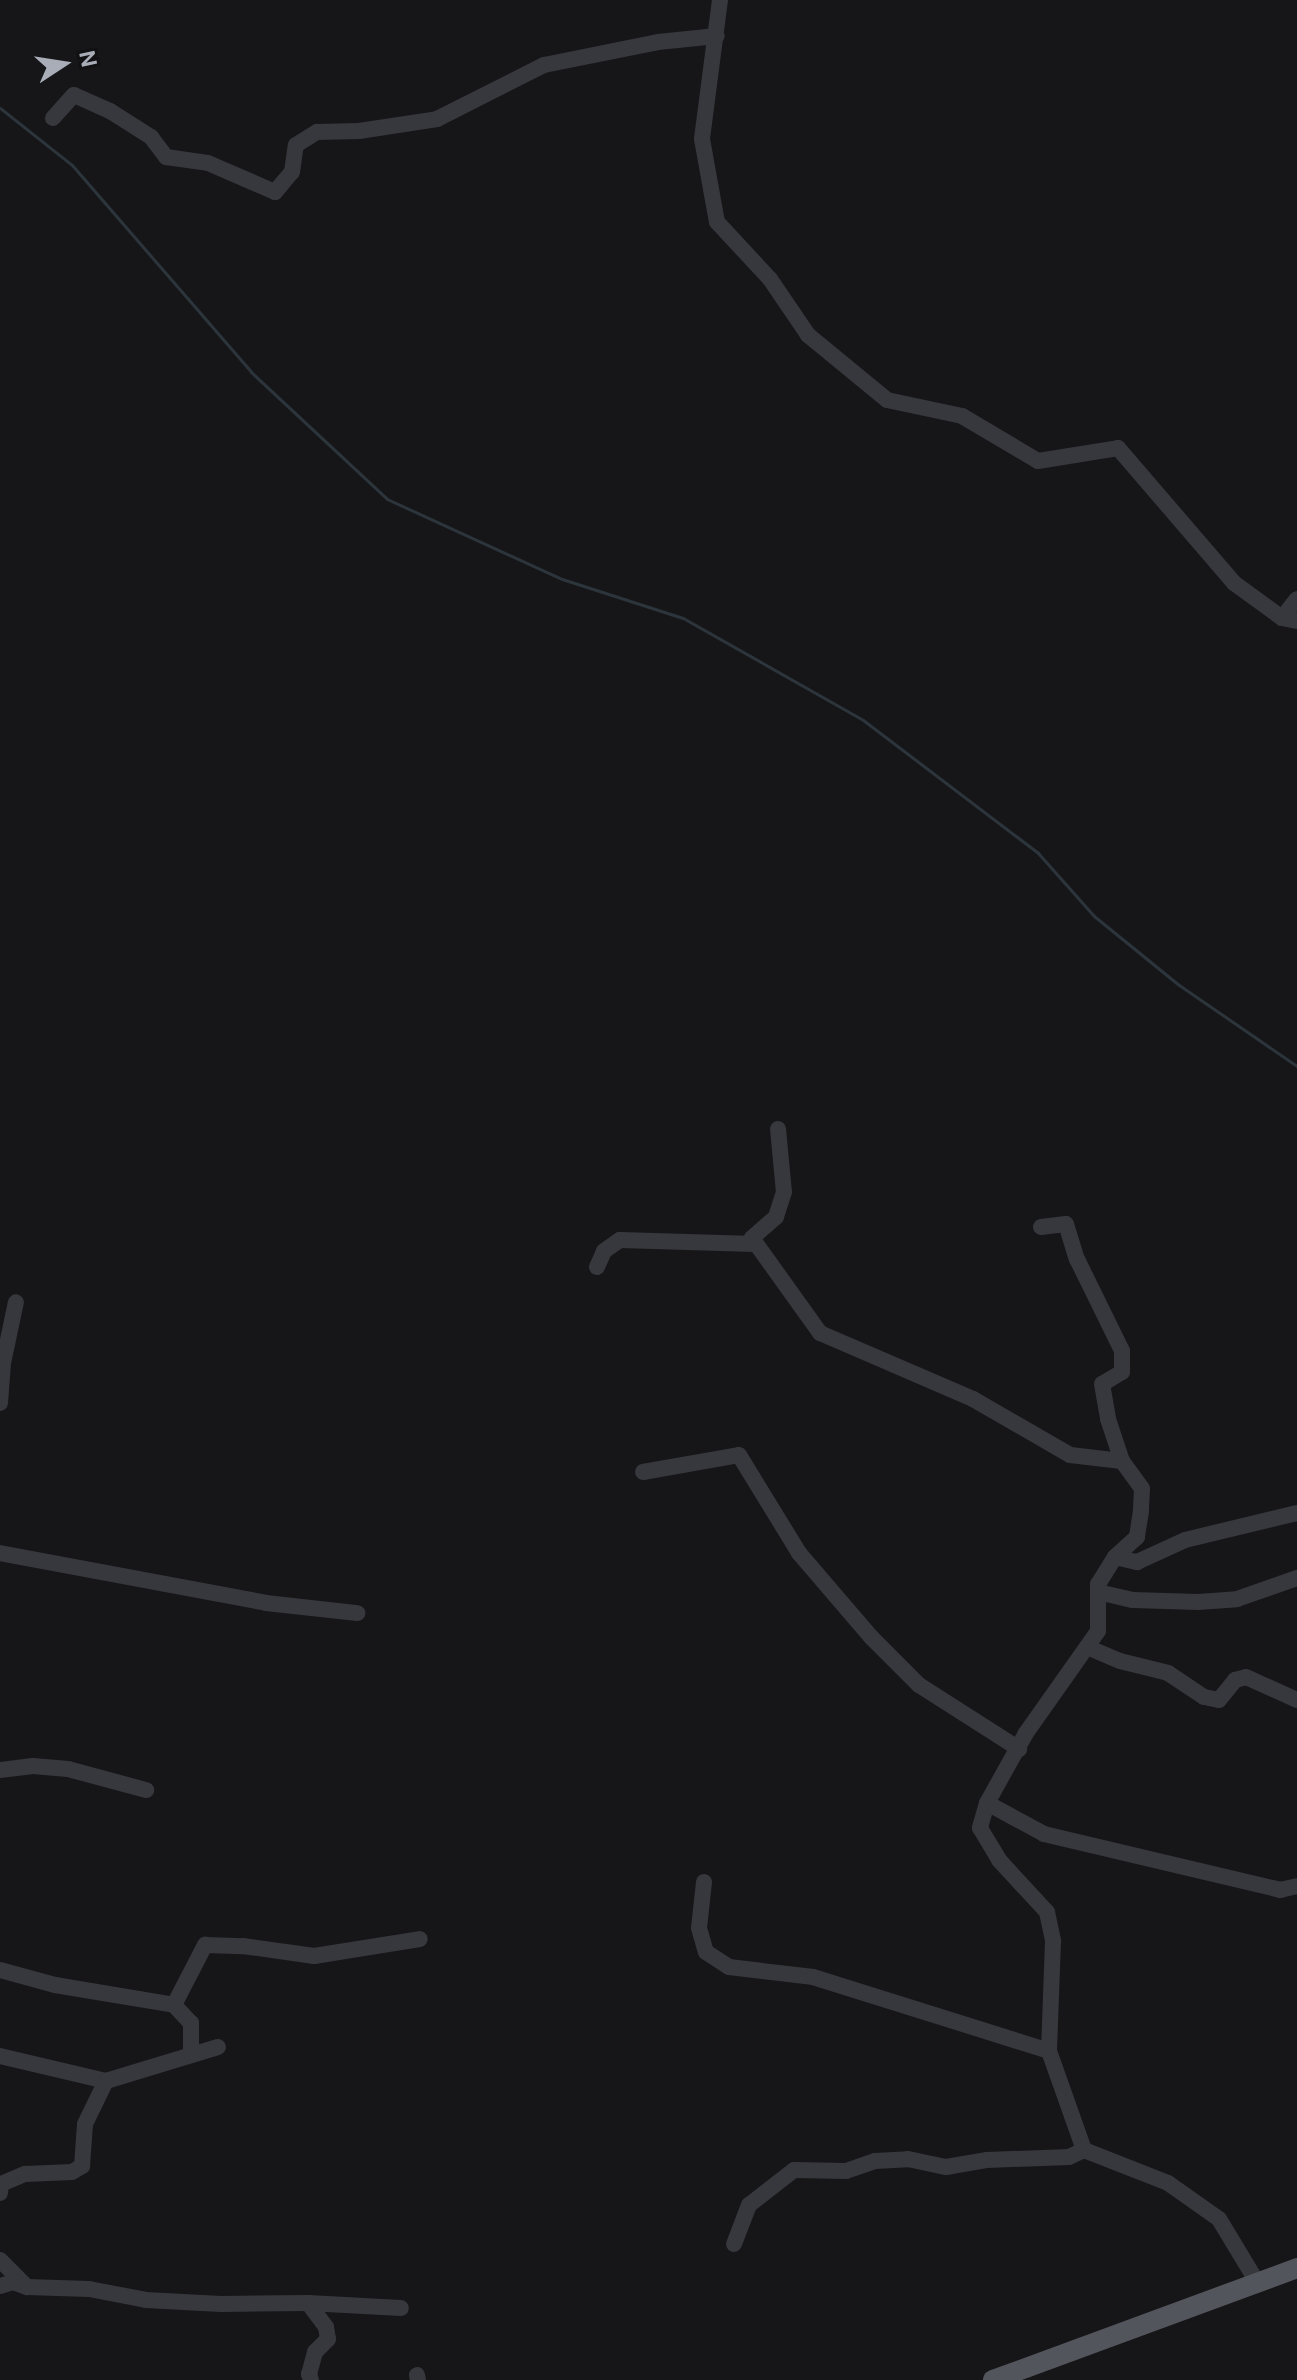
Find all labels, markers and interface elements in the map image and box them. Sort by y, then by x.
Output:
north arrow [24,24,104,104]
text: N [72,48,104,70]

